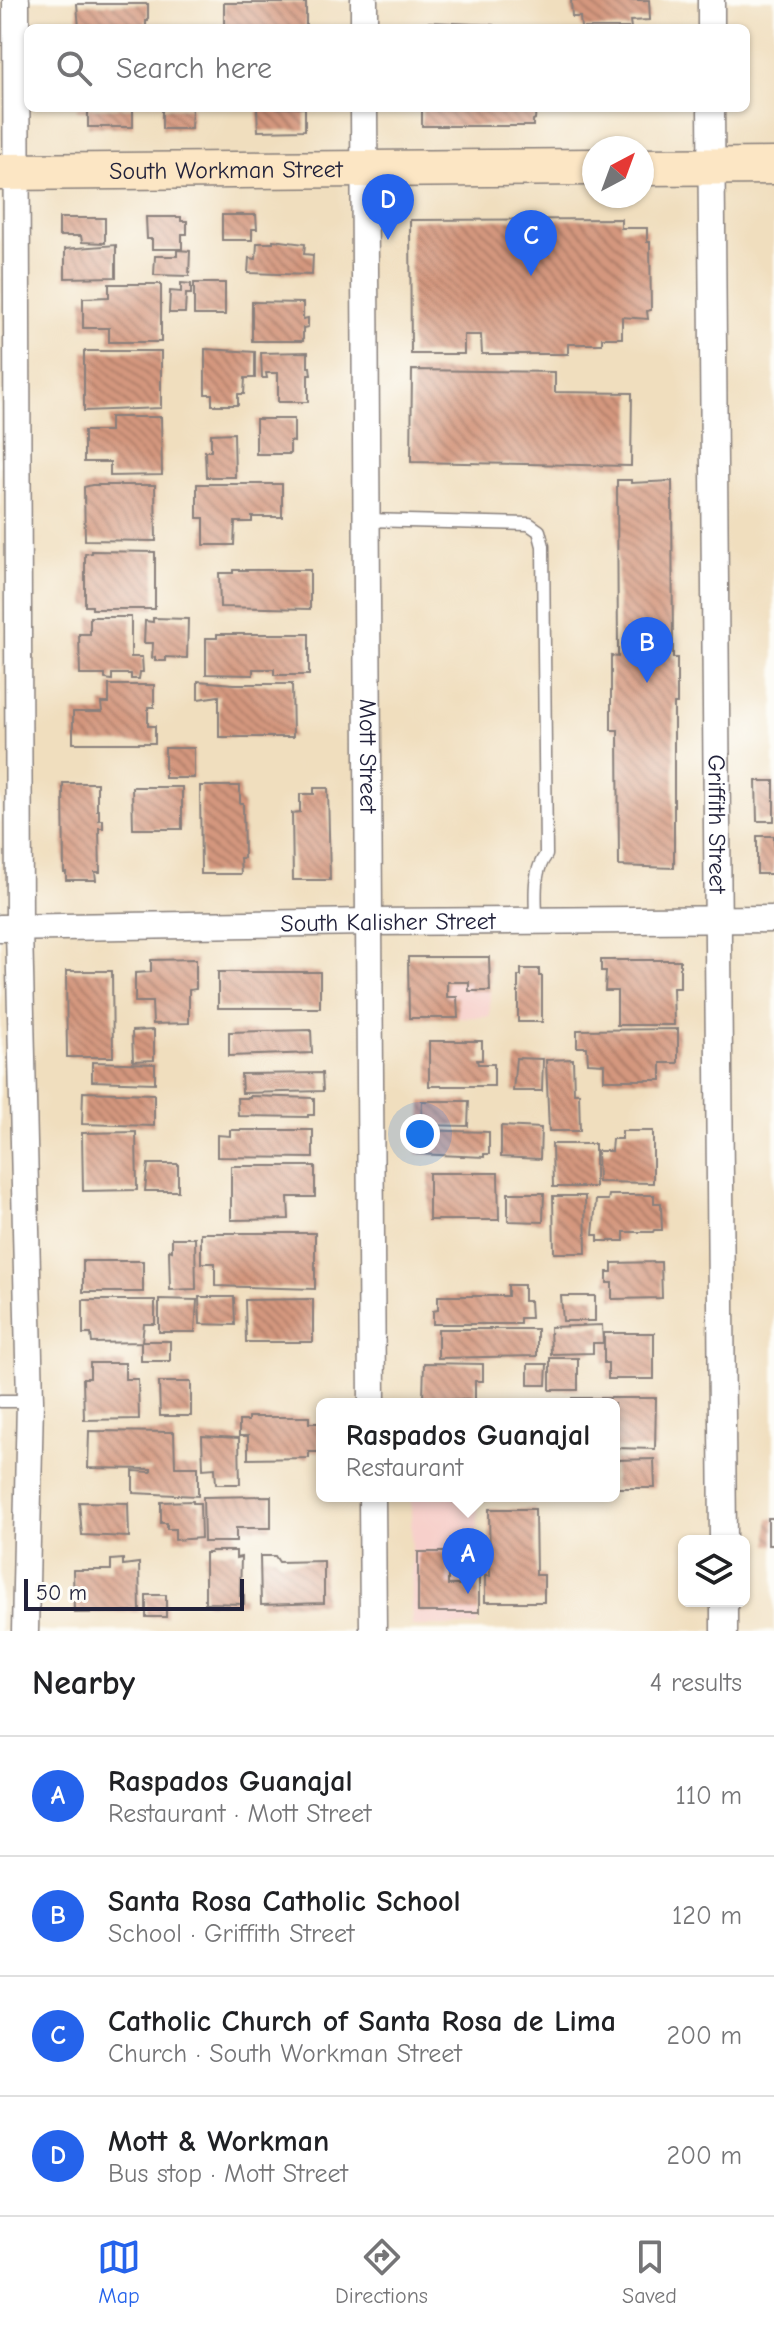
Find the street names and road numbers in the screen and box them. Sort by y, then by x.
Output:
street label: South Workman Street [109,155,344,185]
street label: Mott Street [354,699,382,814]
street label: Griffith Street [702,754,732,895]
street label: South Kalisher Street [280,907,497,937]

